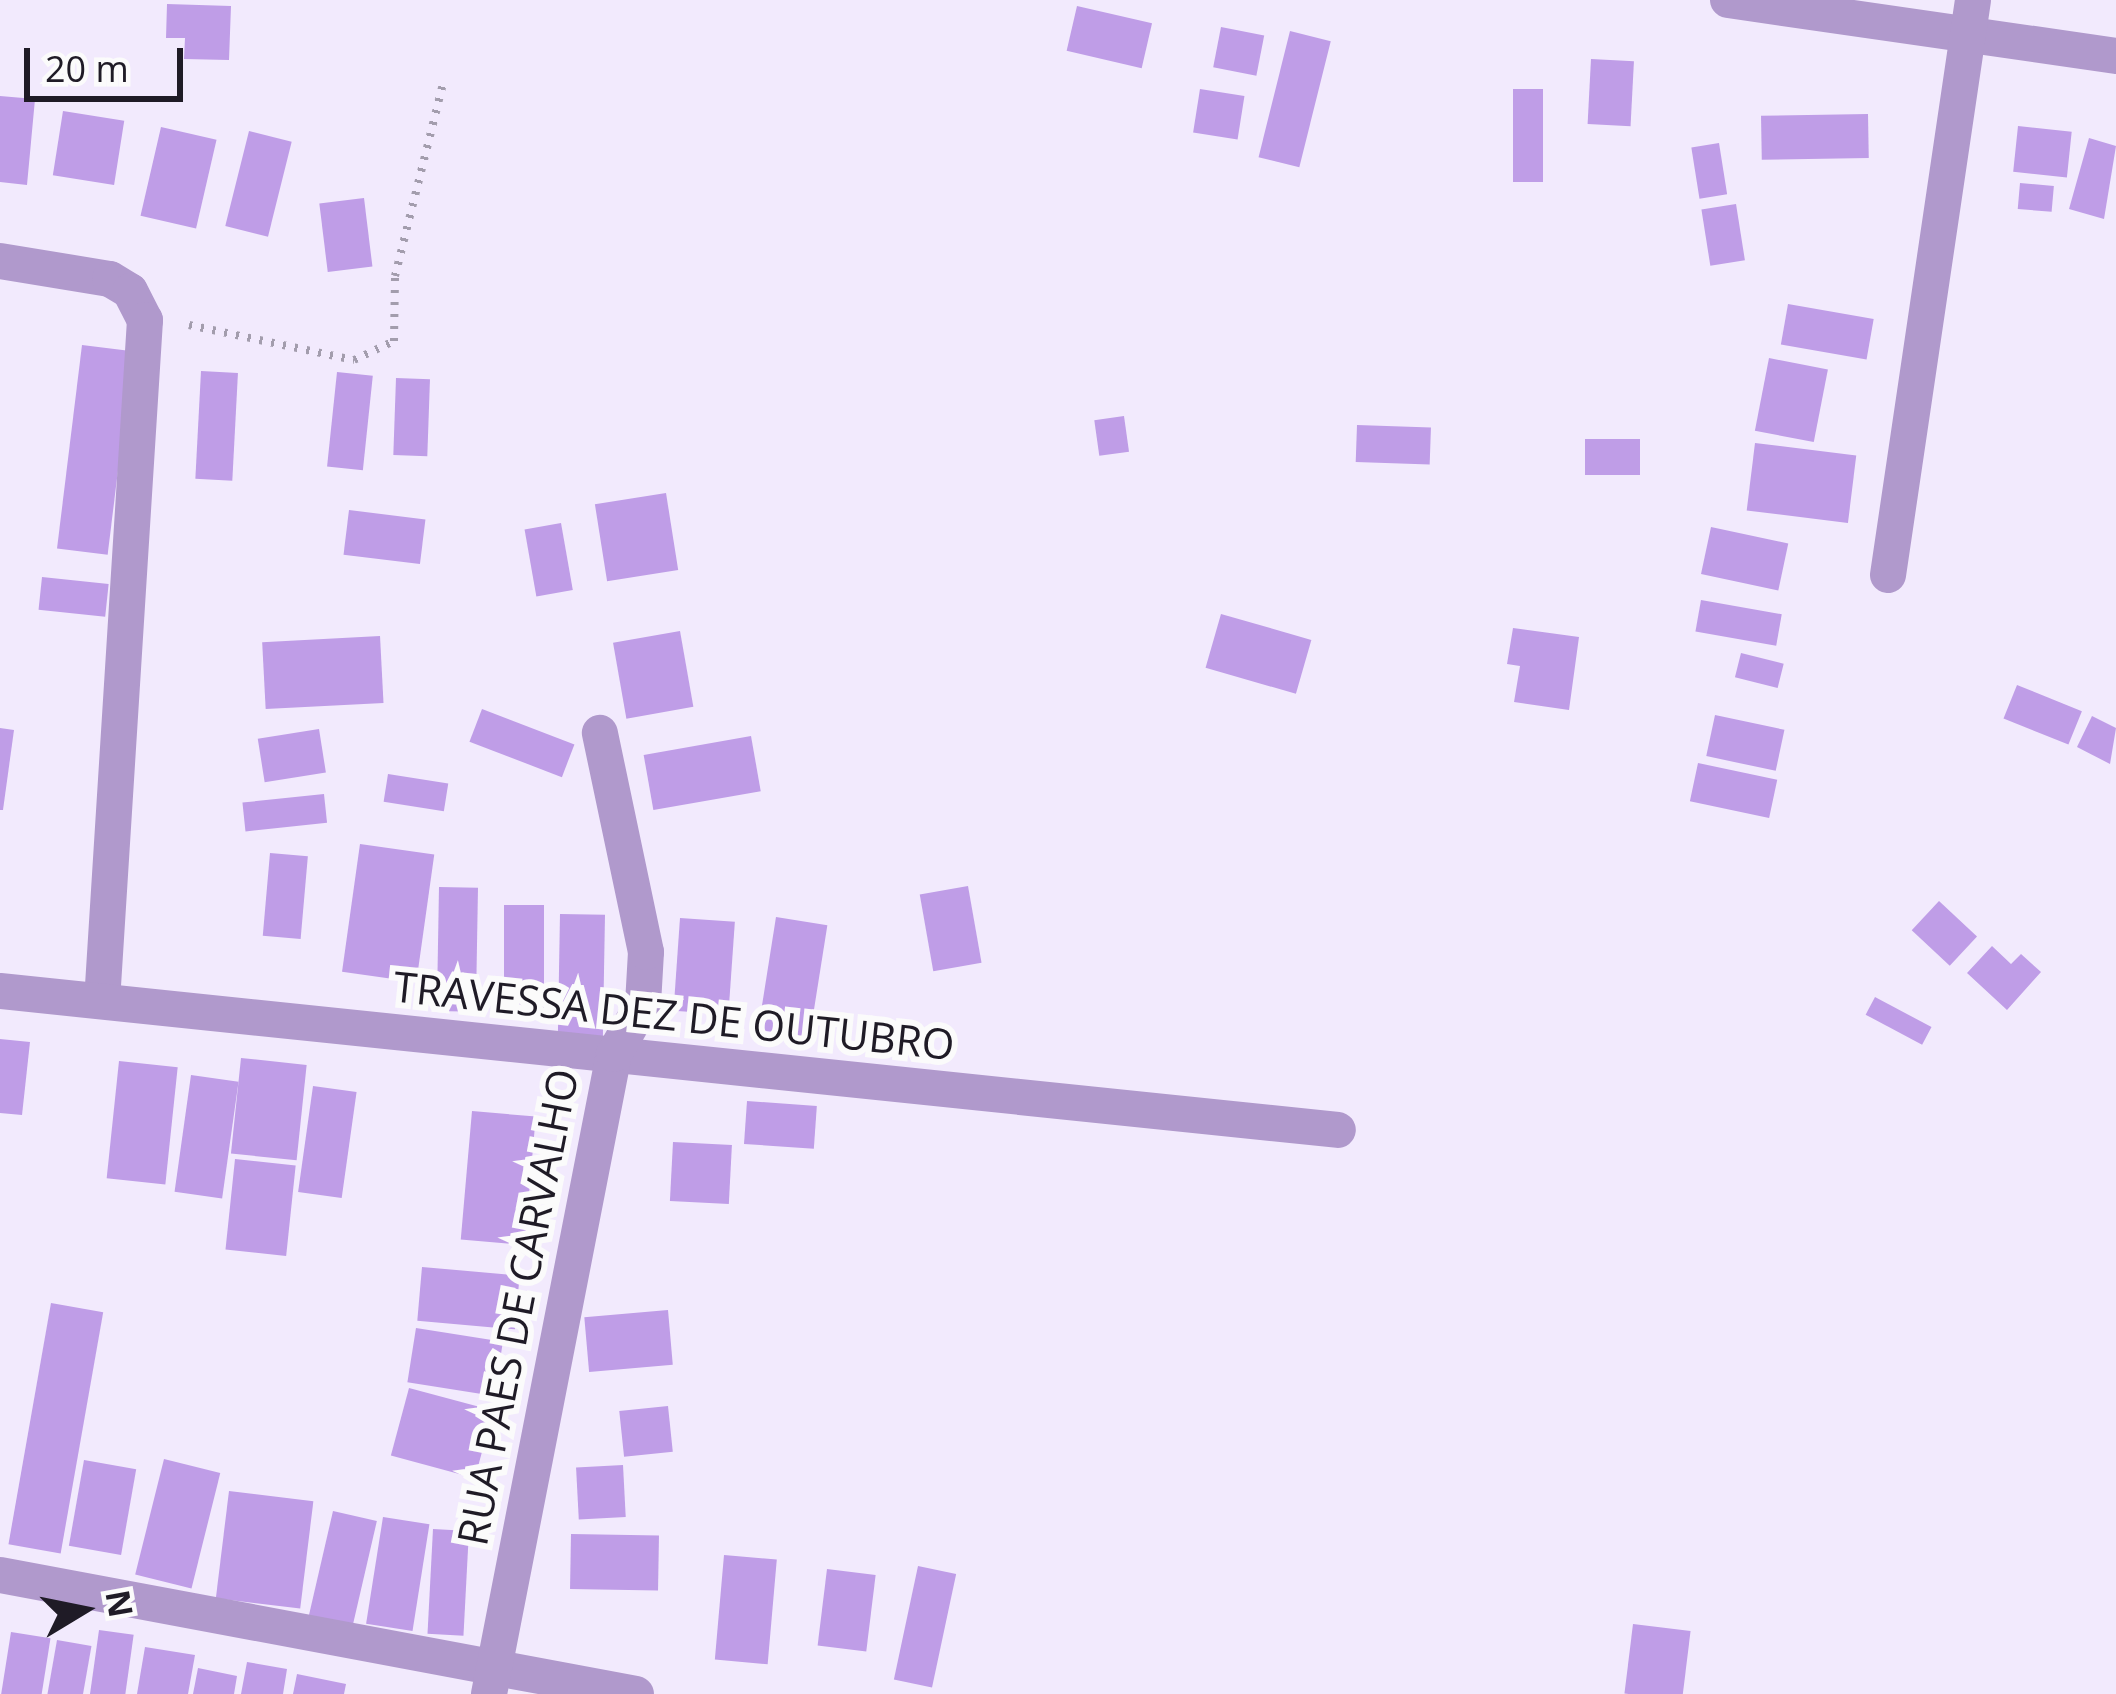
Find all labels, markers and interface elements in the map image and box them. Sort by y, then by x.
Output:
scale bar [30,24,189,98]
text: 20 m [45,44,129,93]
street label: TRAVESSA DEZ DE OUTUBRO [391,960,957,1070]
street label: RUA PAES DE CARVALHO [446,1065,588,1549]
north arrow [24,1550,144,1670]
text: N [95,1587,144,1621]

